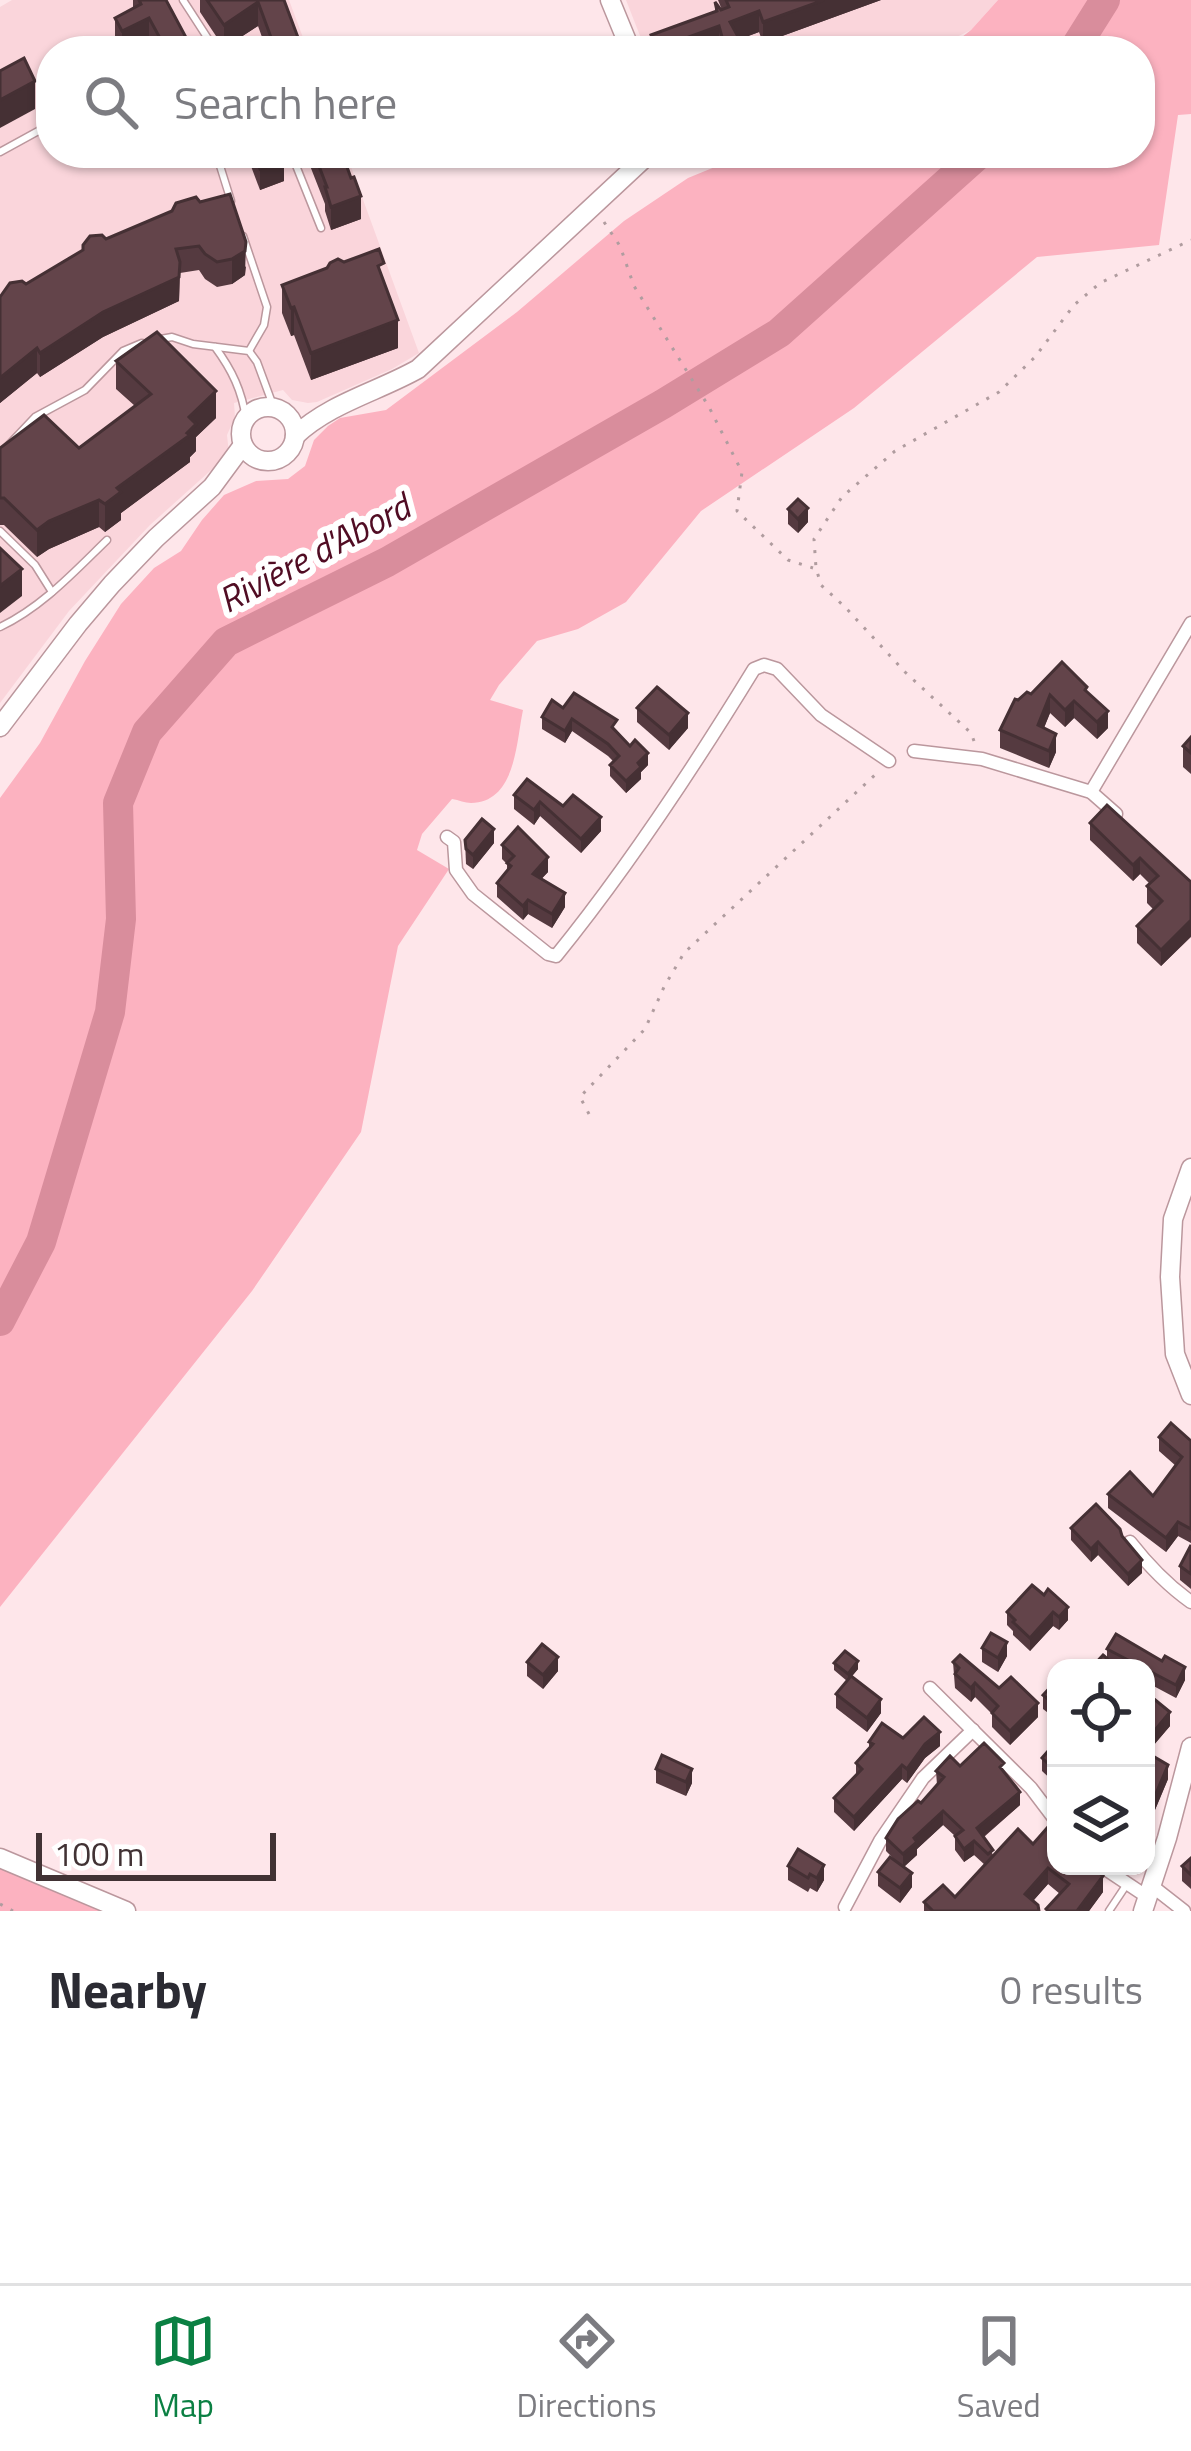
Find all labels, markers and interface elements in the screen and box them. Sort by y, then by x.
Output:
search box [36,36,1155,168]
text: Search here [174,68,397,136]
icon: search [78,69,144,135]
water label: Rivière d'Abord [208,477,423,626]
map controls [1047,1659,1155,1875]
button: locate [1047,1659,1155,1767]
button: layers [1047,1767,1155,1875]
scale bar [36,1827,276,1880]
text: 100 m [54,1829,144,1879]
text: Nearby [48,1950,207,2028]
text: 0 results [1000,1960,1143,2019]
tab: Map [150,2308,216,2430]
tab: Directions [517,2308,656,2430]
tab: Saved [957,2308,1041,2430]

